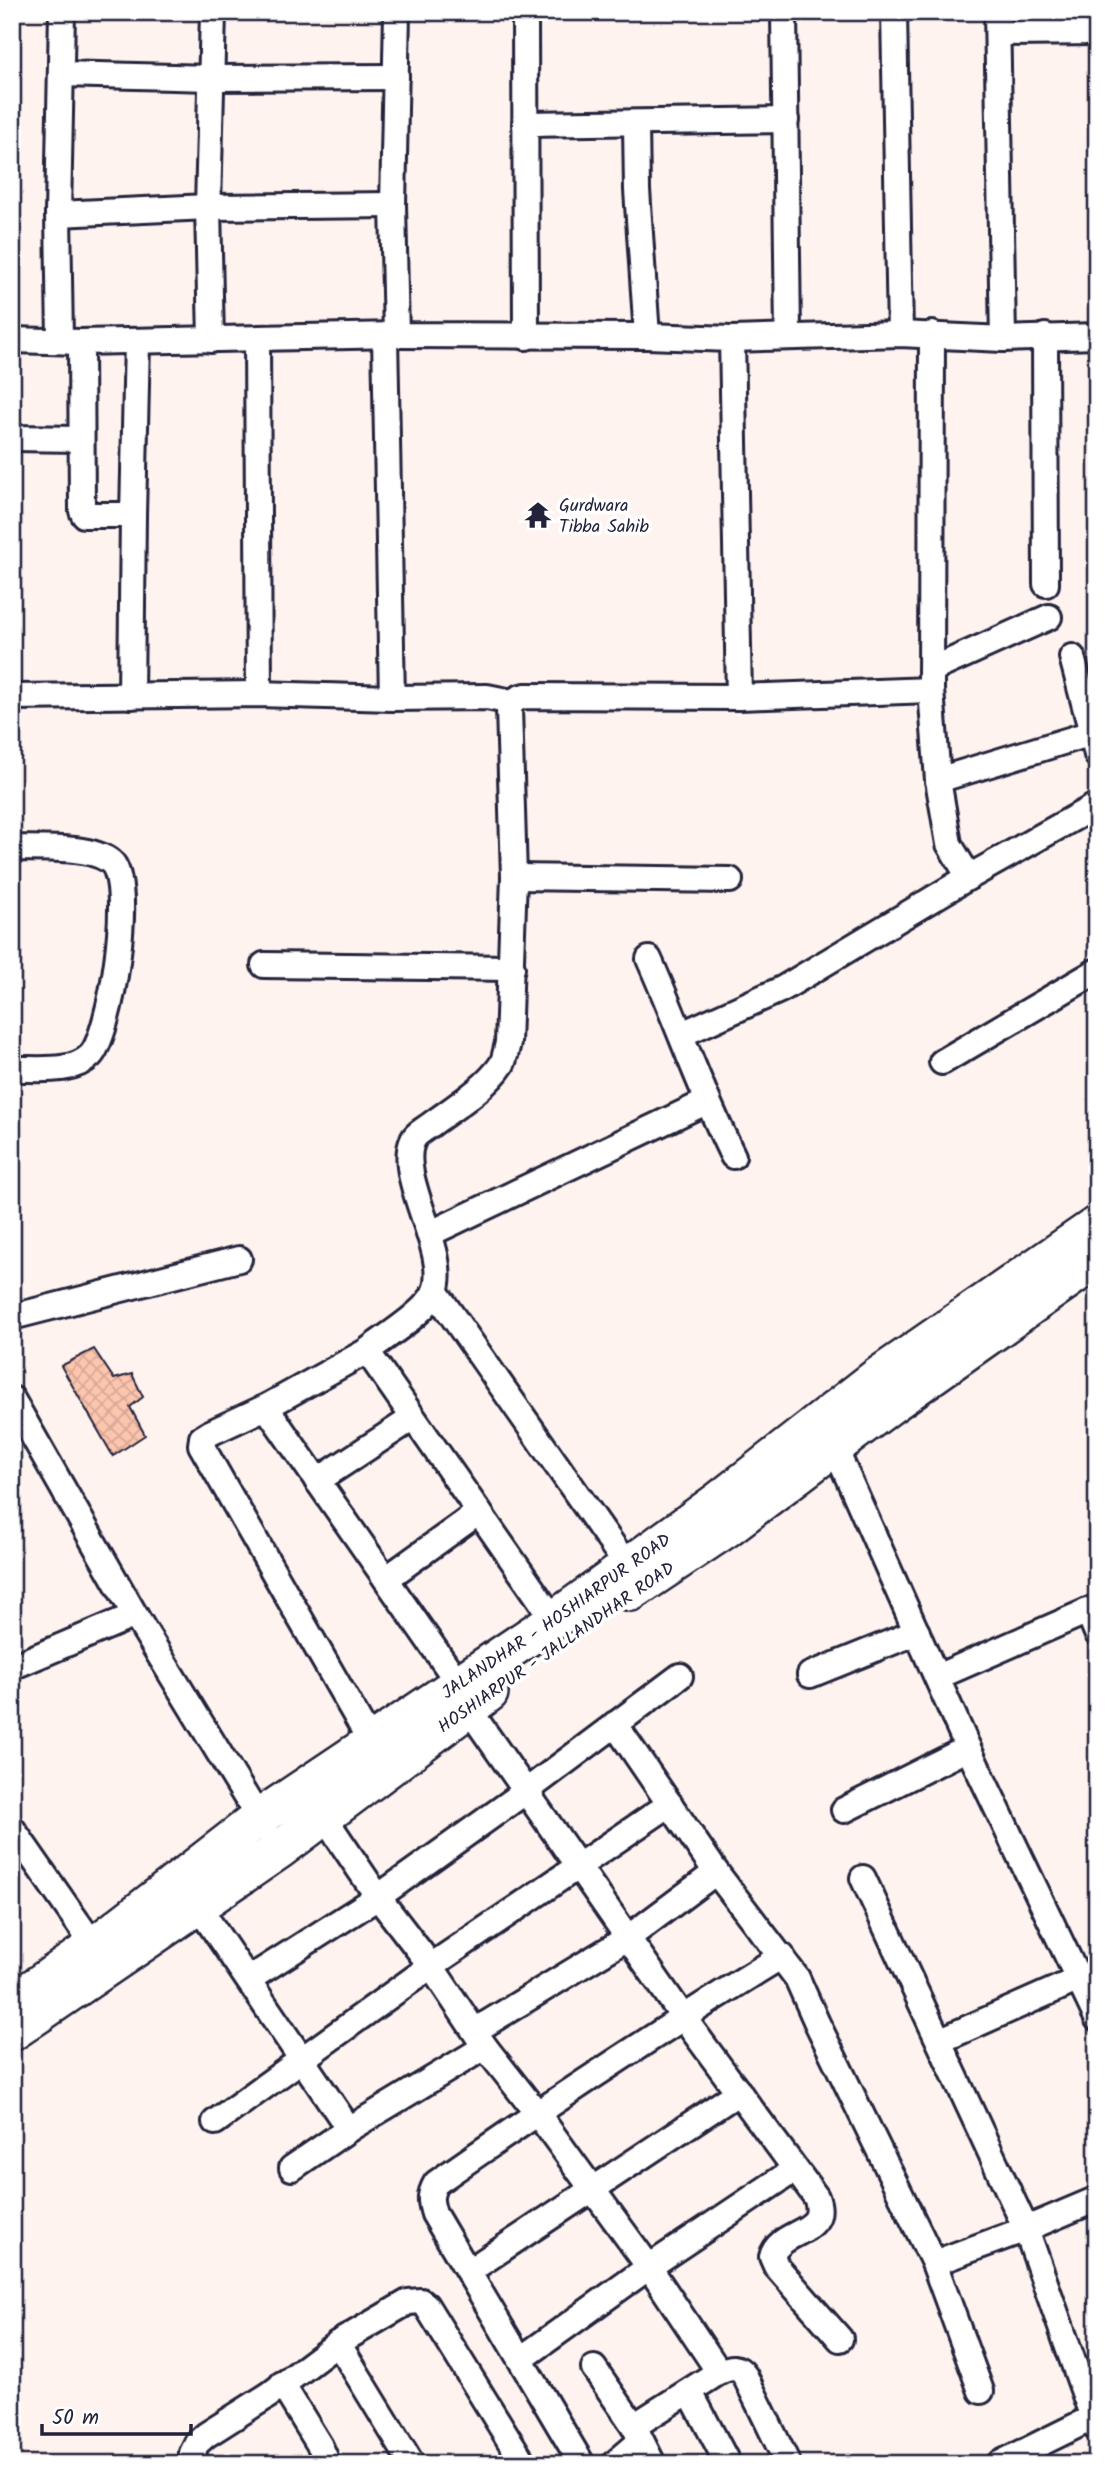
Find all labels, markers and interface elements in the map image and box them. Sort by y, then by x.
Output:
place label: Gurdwara Tibba Sahib [559,492,649,542]
temple icon: Gurdwara Tibba Sahib [523,500,553,530]
street label: JALANDHAR - HOSHIARPUR ROAD [436,1526,678,1708]
street label: HOSHIARPUR - JALLANDHAR ROAD [432,1555,682,1742]
scale bar [42,2392,191,2436]
text: 50 m [52,2402,99,2435]

